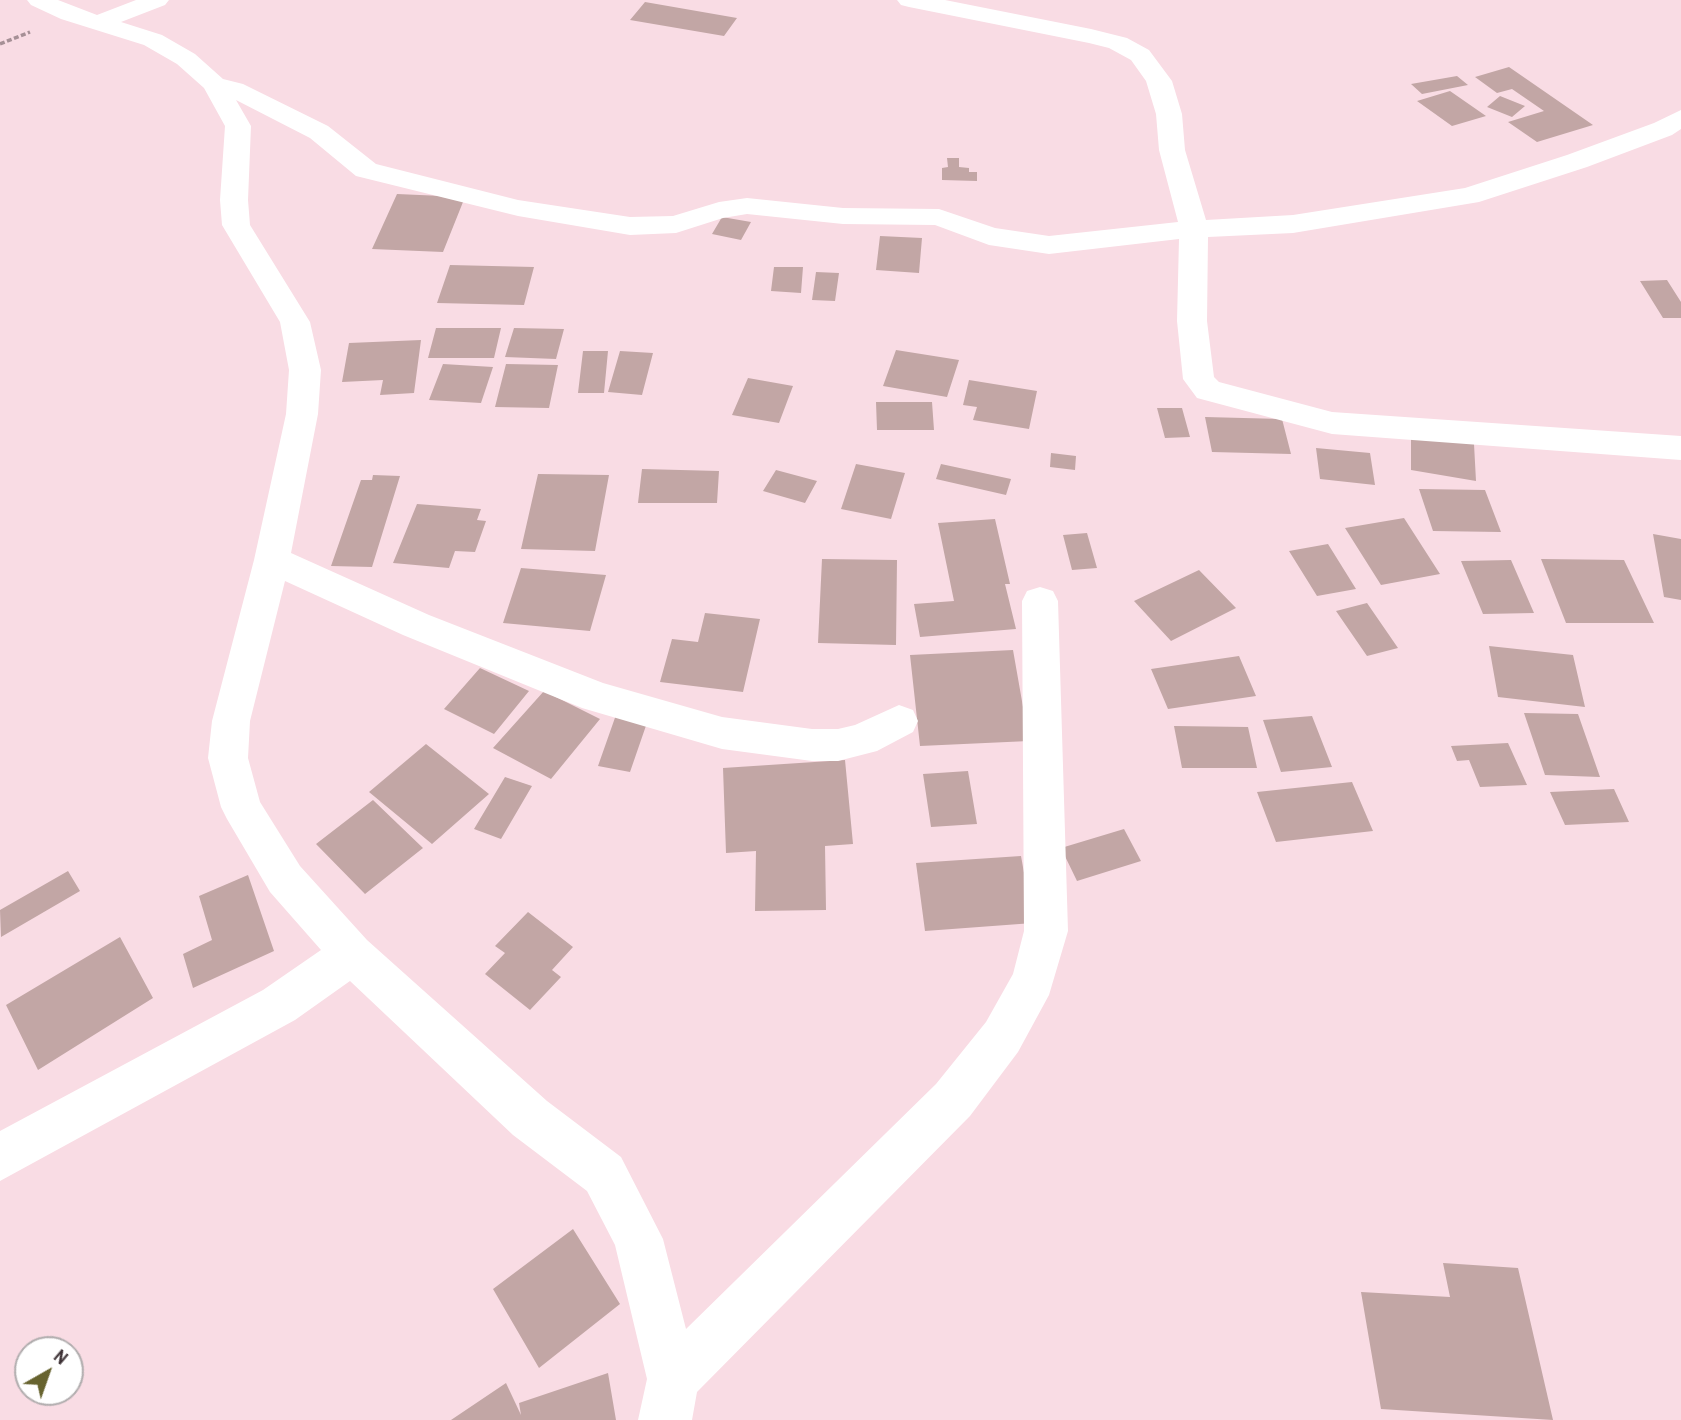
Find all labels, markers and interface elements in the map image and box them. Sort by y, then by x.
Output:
north arrow [14,1336,84,1406]
text: N [49,1343,74,1370]

